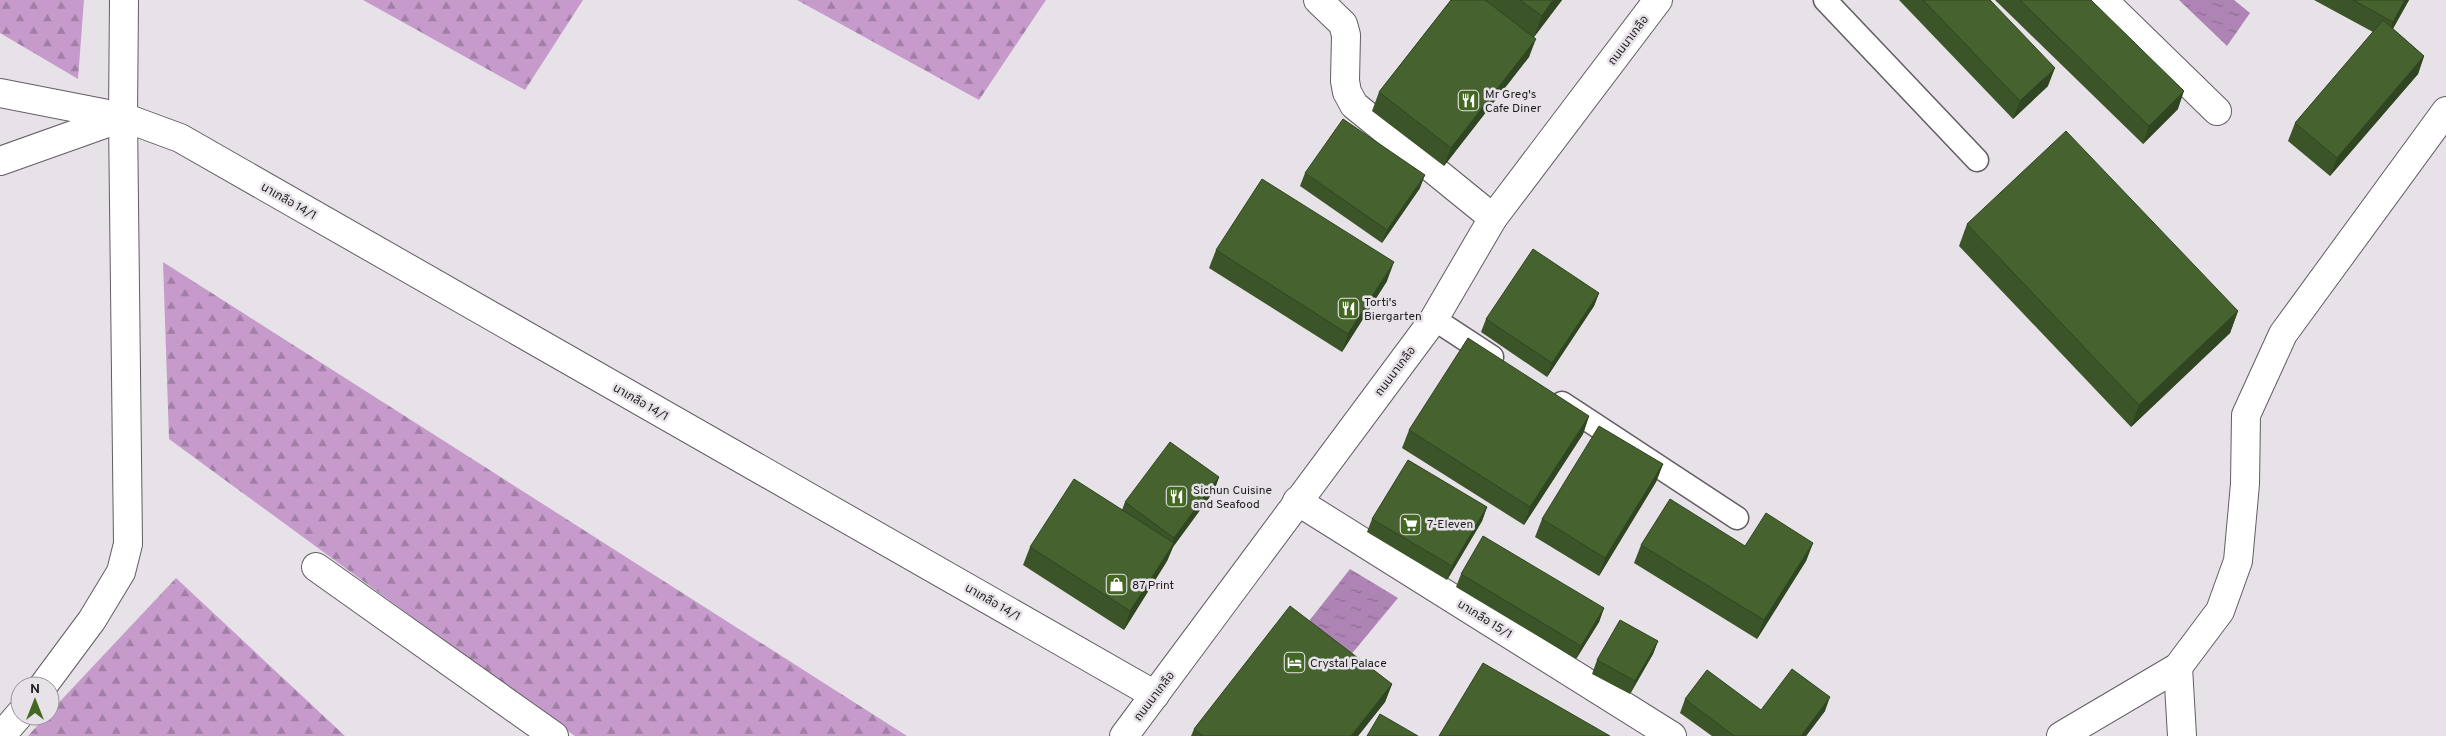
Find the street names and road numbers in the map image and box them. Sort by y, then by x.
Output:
street label: ถนนนาเกลือ [1605,12,1653,69]
street label: นาเกลือ 14/1 [258,180,319,224]
street label: ถนนนาเกลือ [1372,343,1420,400]
street label: นาเกลือ 14/1 [610,381,671,425]
street label: นาเกลือ 14/1 [962,581,1023,625]
street label: นาเกลือ 15/1 [1454,597,1515,643]
street label: ถนนนาเกลือ [1131,668,1179,725]

